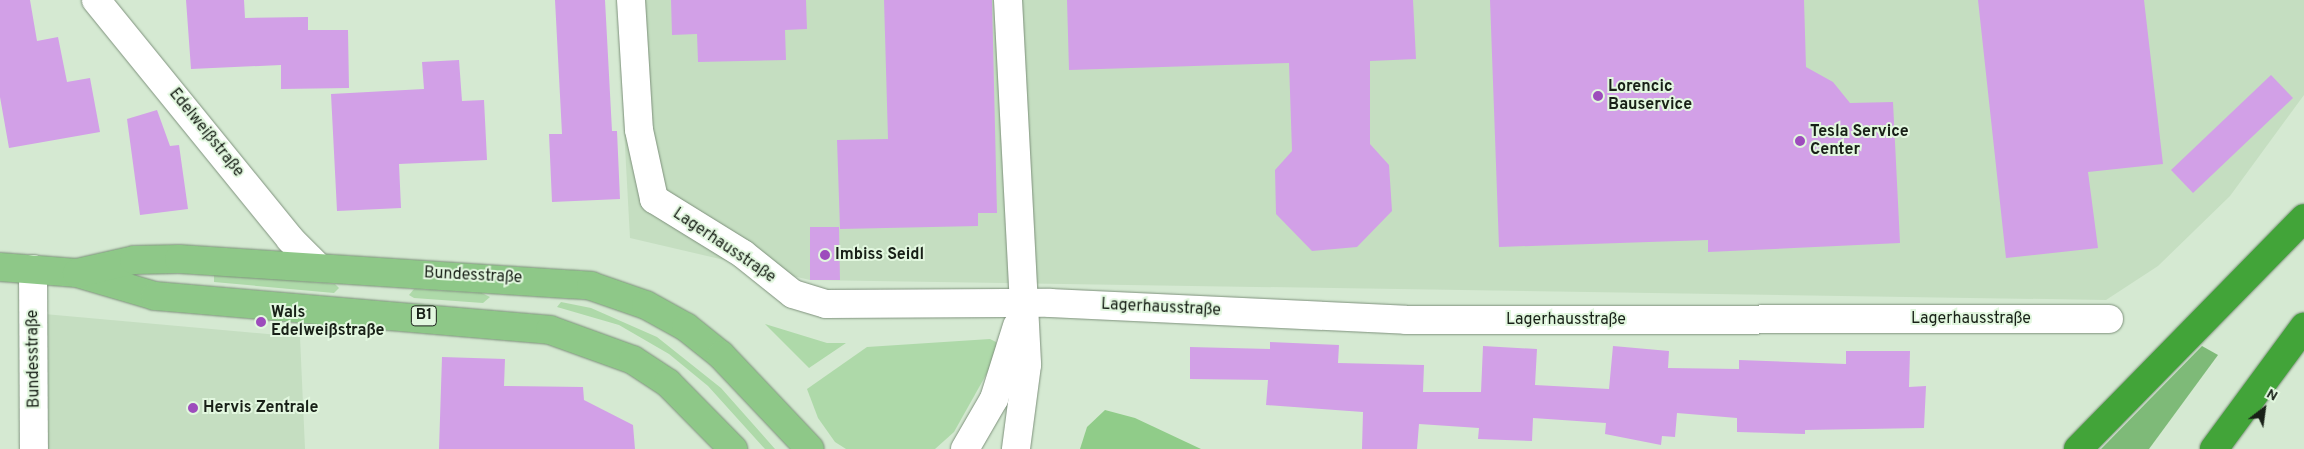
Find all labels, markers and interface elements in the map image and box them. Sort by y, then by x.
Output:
place label: Lorencic Bauservice [1608,77,1692,115]
street label: Edelweißstraße [164,85,248,181]
marker: Lorencic Bauservice [1592,90,1604,102]
place label: Tesla Service Center [1810,122,1909,160]
marker: Tesla Service Center [1794,135,1806,147]
street label: Lagerhausstraße [669,204,779,288]
place label: Imbiss Seidl [835,245,924,265]
marker: Imbiss Seidl [819,249,831,261]
street label: Bundesstraße [423,264,523,288]
street label: Lagerhausstraße [1101,295,1221,321]
place label: Wals Edelweißstraße [271,303,384,341]
road number: B1 [410,304,438,328]
street label: Lagerhausstraße [1911,309,2031,329]
street label: Bundesstraße [24,310,44,408]
street label: Lagerhausstraße [1506,310,1626,330]
marker: Wals Edelweißstraße [255,316,267,328]
north arrow [2239,384,2289,434]
text: N [2263,386,2280,405]
place label: Hervis Zentrale [203,398,318,418]
marker: Hervis Zentrale [187,402,199,414]

